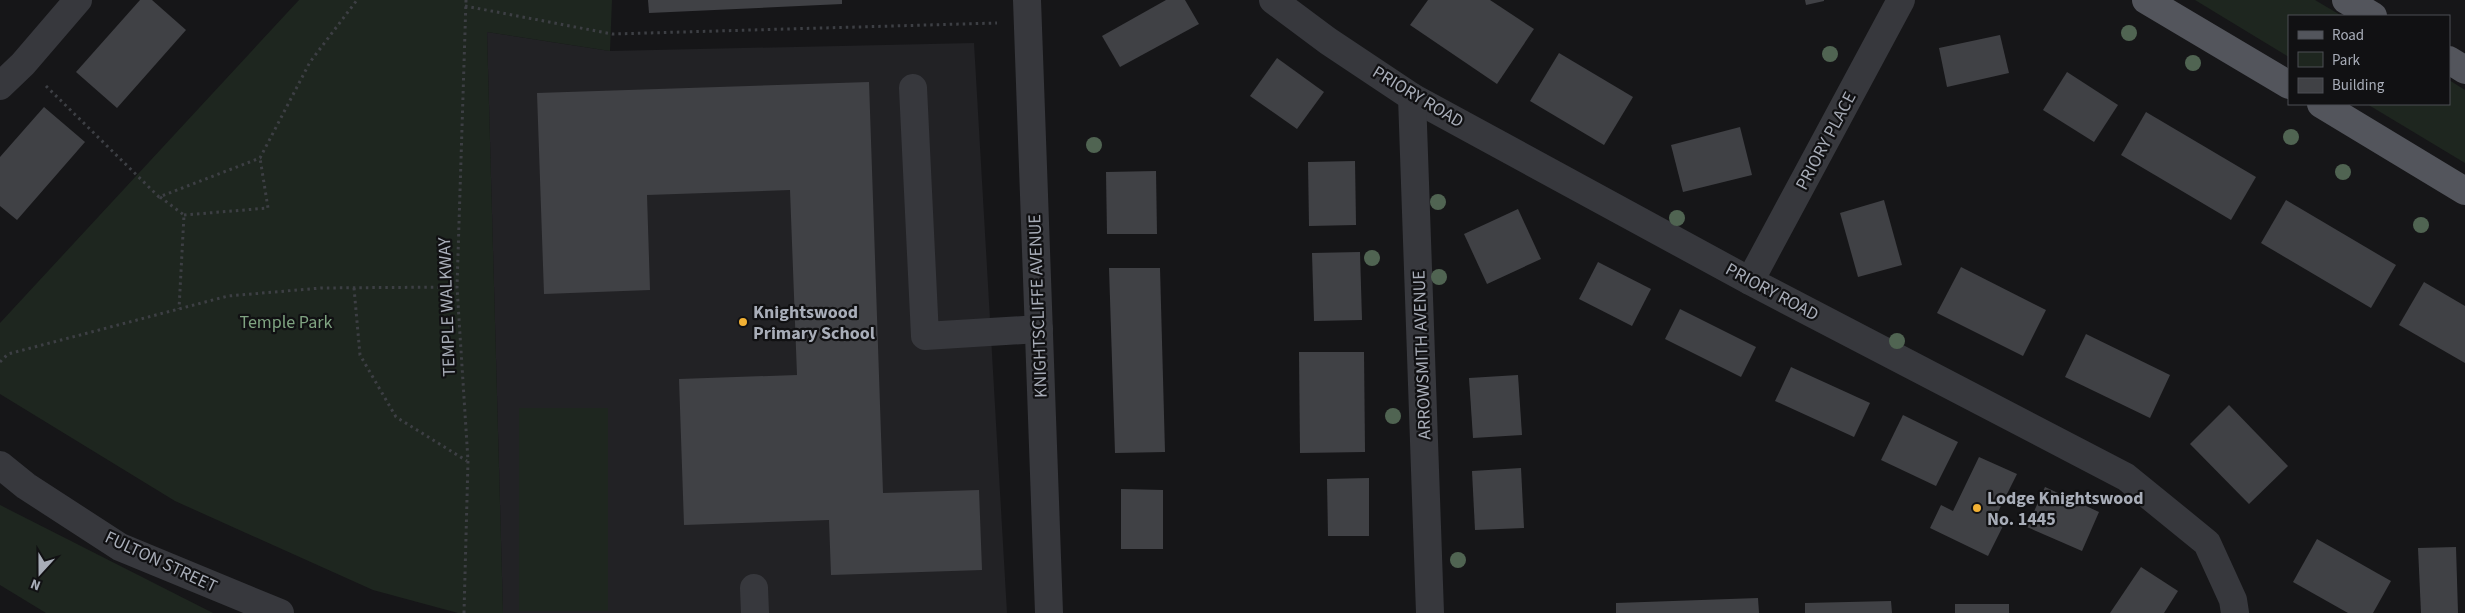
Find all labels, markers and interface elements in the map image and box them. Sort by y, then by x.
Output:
legend [2288,15,2450,105]
text: Road [2332,25,2364,46]
text: Park [2332,50,2361,71]
street label: PRIORY ROAD [1368,60,1468,134]
text: Building [2332,75,2385,96]
street label: PRIORY PLACE [1790,88,1862,194]
street label: KNIGHTSCLIFFE AVENUE [1022,214,1054,398]
street label: TEMPLE WALKWAY [432,236,462,377]
street label: PRIORY ROAD [1721,257,1823,327]
street label: ARROWSMITH AVENUE [1407,270,1437,440]
place label: Knightswood Primary School [753,300,875,346]
park label: Temple Park [239,310,333,335]
marker: Knightswood Primary School [737,316,749,328]
place label: Lodge Knightswood No. 1445 [1987,486,2144,532]
marker: Lodge Knightswood No. 1445 [1971,502,1983,514]
street label: FULTON STREET [101,525,222,599]
north arrow [15,548,65,598]
text: N [28,573,44,595]

